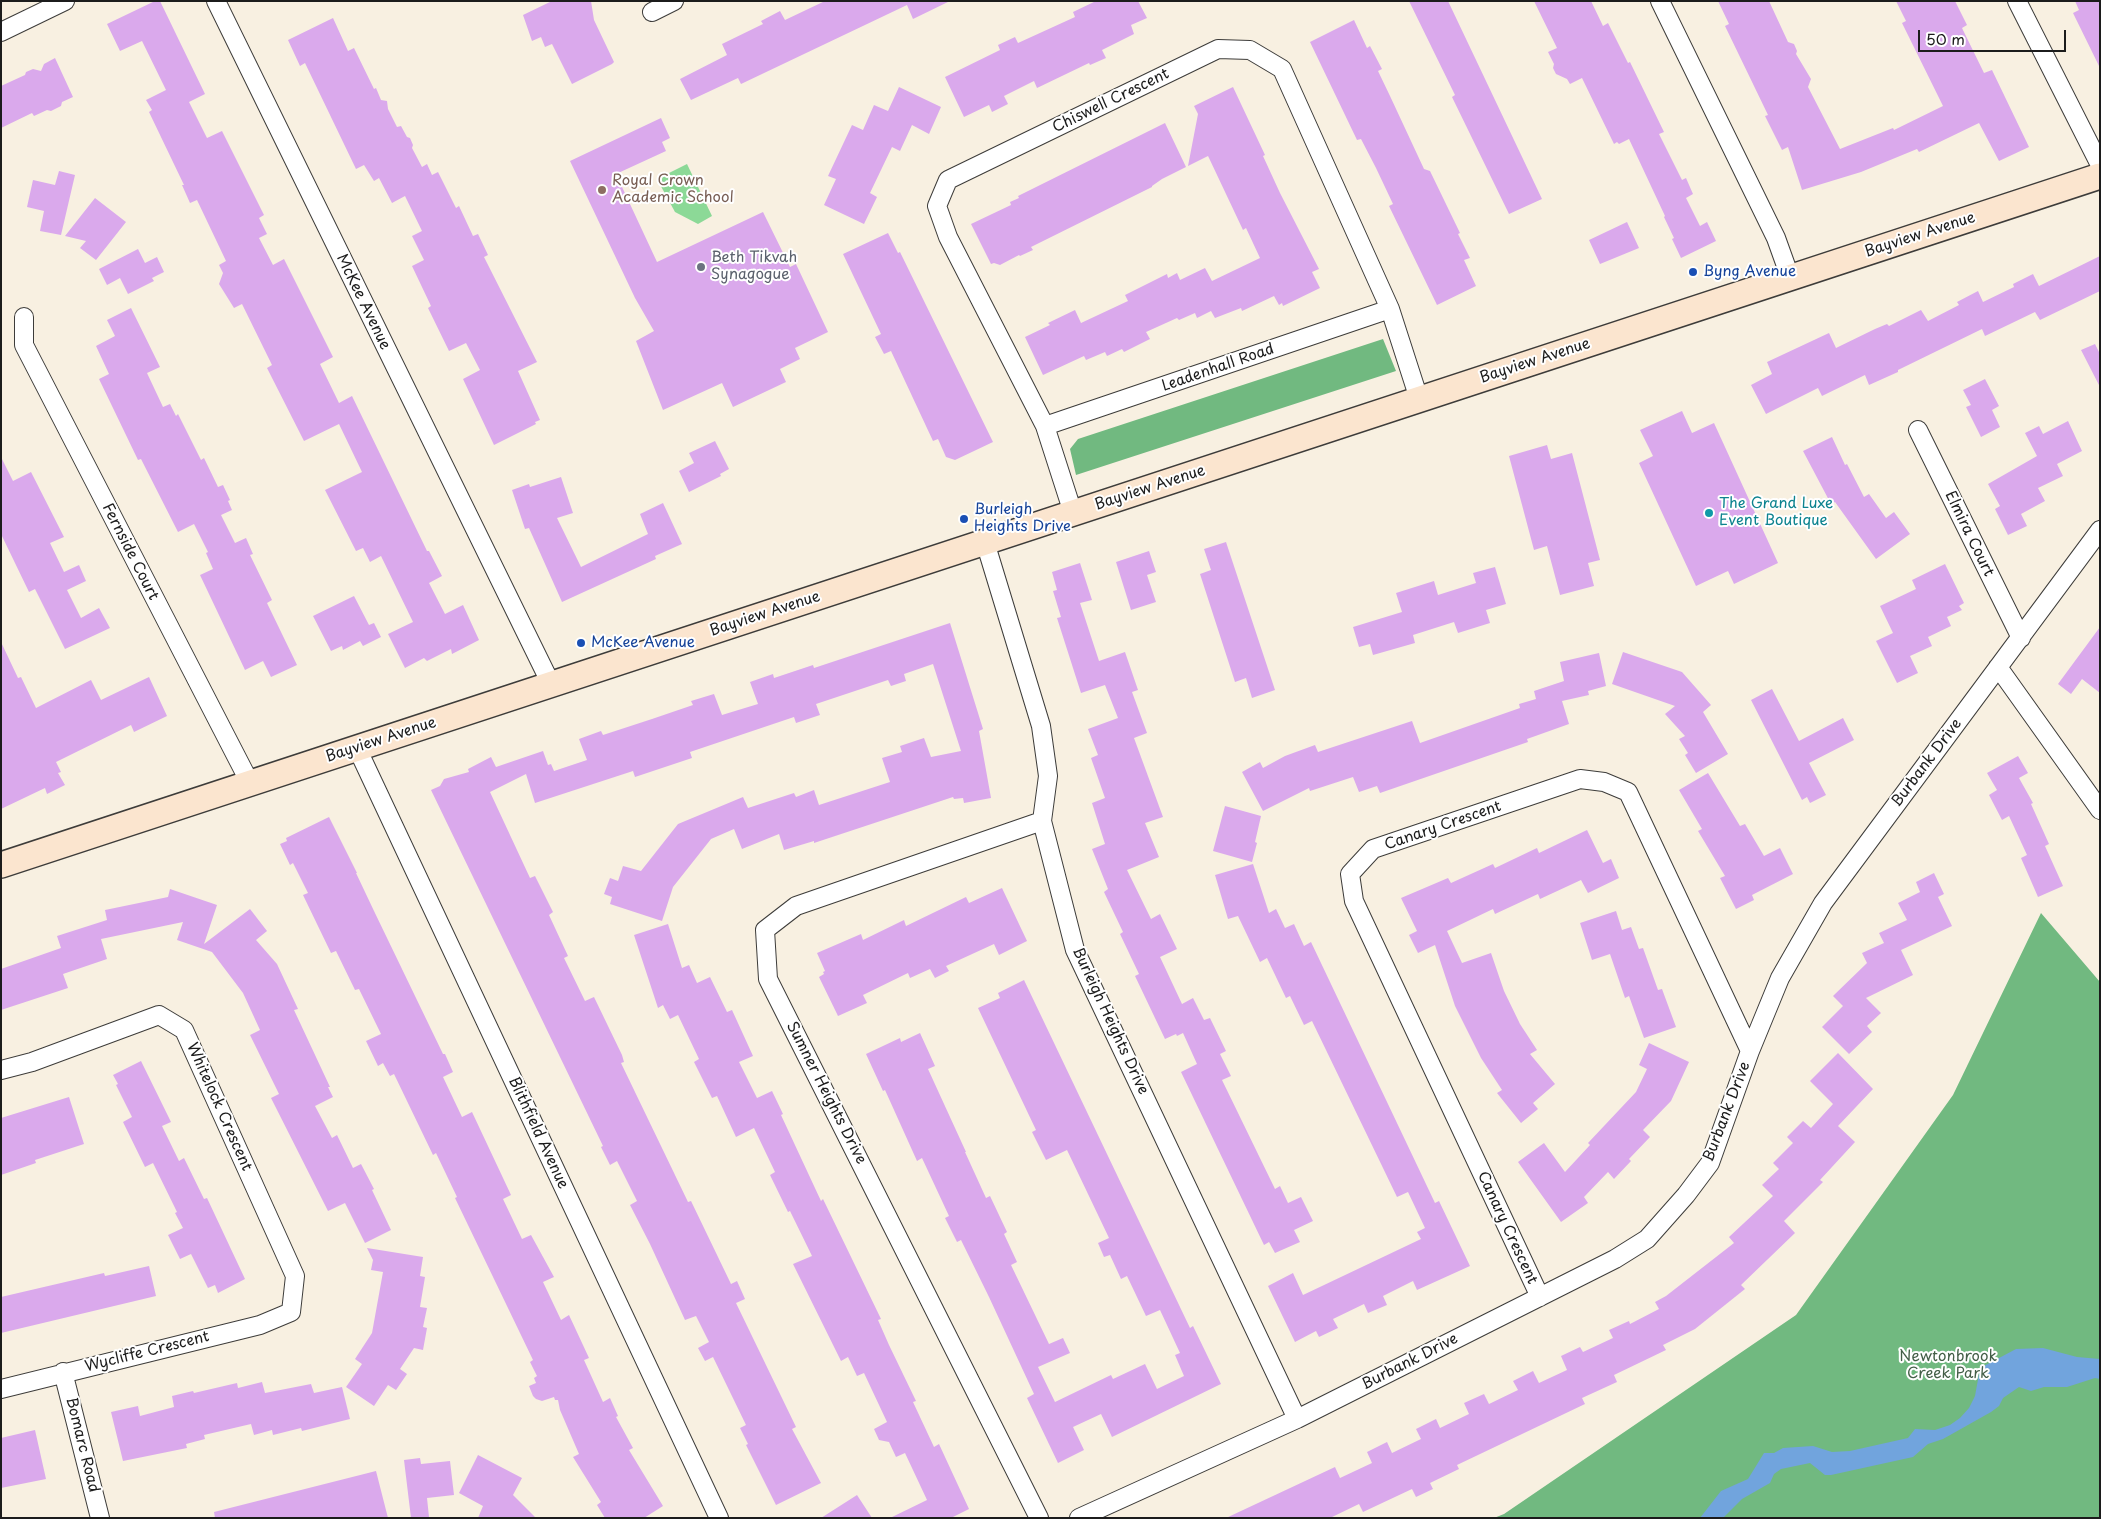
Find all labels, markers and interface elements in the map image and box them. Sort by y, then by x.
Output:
scale bar [1921,20,2068,52]
text: 50 m [1926,27,1965,50]
street label: Chiswell Crescent [1050,65,1172,137]
place label: Royal Crown Academic School [612,172,734,207]
marker: Royal Crown Academic School [596,184,608,196]
street label: Bayview Avenue [1862,209,1978,261]
place label: Beth Tikvah Synagogue [711,249,797,284]
street label: McKee Avenue [332,251,394,353]
marker: Beth Tikvah Synagogue [695,261,707,273]
place label: Byng Avenue [1703,263,1796,281]
marker: Byng Avenue [1687,266,1699,278]
street label: Bayview Avenue [1477,335,1593,387]
street label: Leadenhall Road [1159,340,1277,396]
street label: Bayview Avenue [1092,462,1208,514]
street label: Elmira Court [1941,488,1997,580]
place label: The Grand Luxe Event Boutique [1719,495,1833,530]
street label: Fernside Court [98,500,162,604]
place label: Burleigh Heights Drive [974,501,1071,536]
marker: The Grand Luxe Event Boutique [1703,507,1715,519]
marker: Burleigh Heights Drive [958,513,970,525]
street label: Bayview Avenue [707,588,823,640]
place label: McKee Avenue [591,634,695,652]
marker: McKee Avenue [575,637,587,649]
street label: Bayview Avenue [323,714,439,766]
street label: Burbank Drive [1888,715,1966,811]
street label: Canary Crescent [1382,798,1504,854]
street label: Burleigh Heights Drive [1068,945,1152,1097]
street label: Sumner Heights Drive [782,1019,870,1167]
street label: Whitelock Crescent [183,1040,255,1174]
street label: Burbank Drive [1700,1059,1754,1165]
street label: Blithfield Avenue [504,1074,572,1192]
street label: Canary Crescent [1473,1169,1541,1287]
street label: Wycliffe Crescent [83,1328,211,1376]
street label: Burbank Drive [1359,1330,1461,1394]
park label: Newtonbrook Creek Park [1899,1348,1997,1383]
street label: Bomarc Road [61,1396,103,1494]

